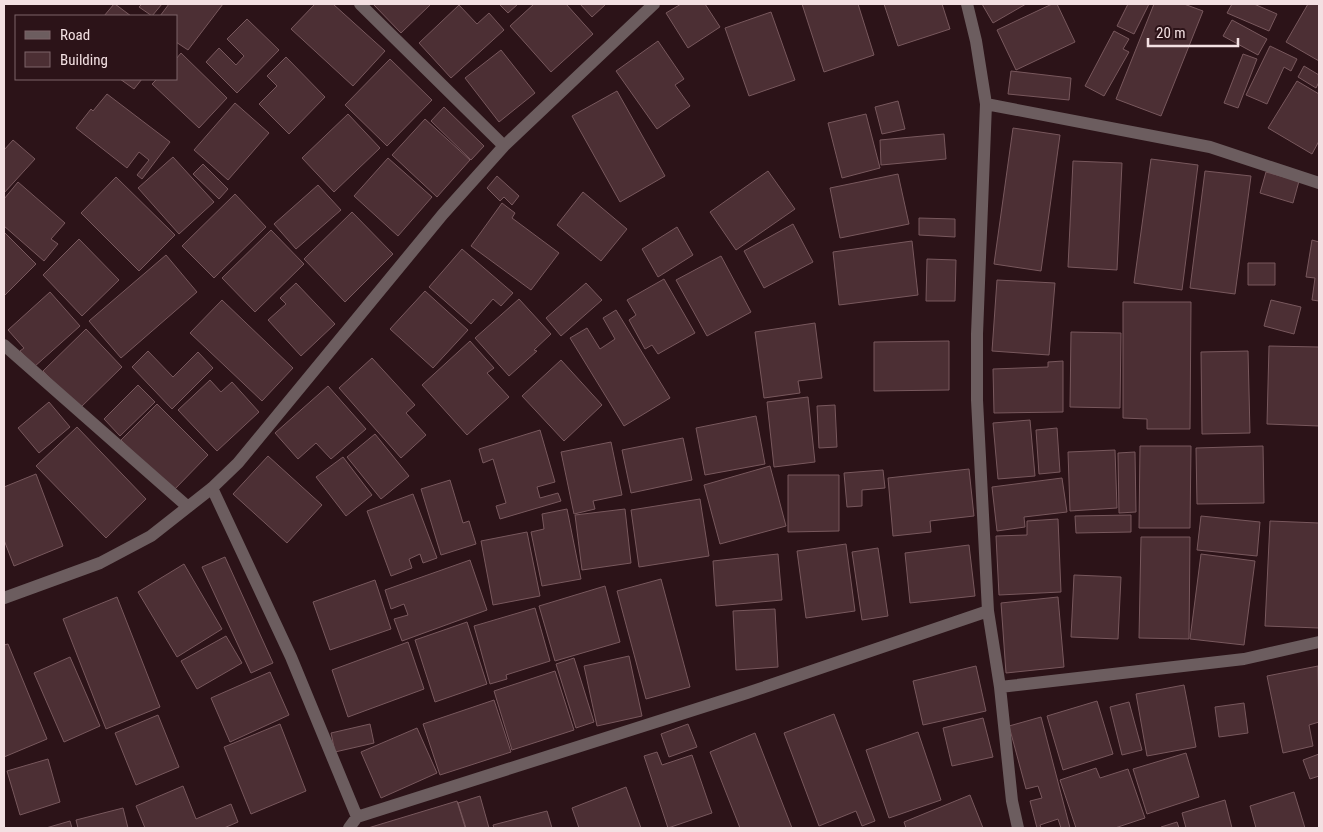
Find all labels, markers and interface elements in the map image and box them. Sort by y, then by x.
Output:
legend [15,15,178,80]
scale bar [1148,15,1238,47]
text: 20 m [1156,24,1186,42]
text: Road [60,26,90,44]
text: Building [60,51,108,69]

